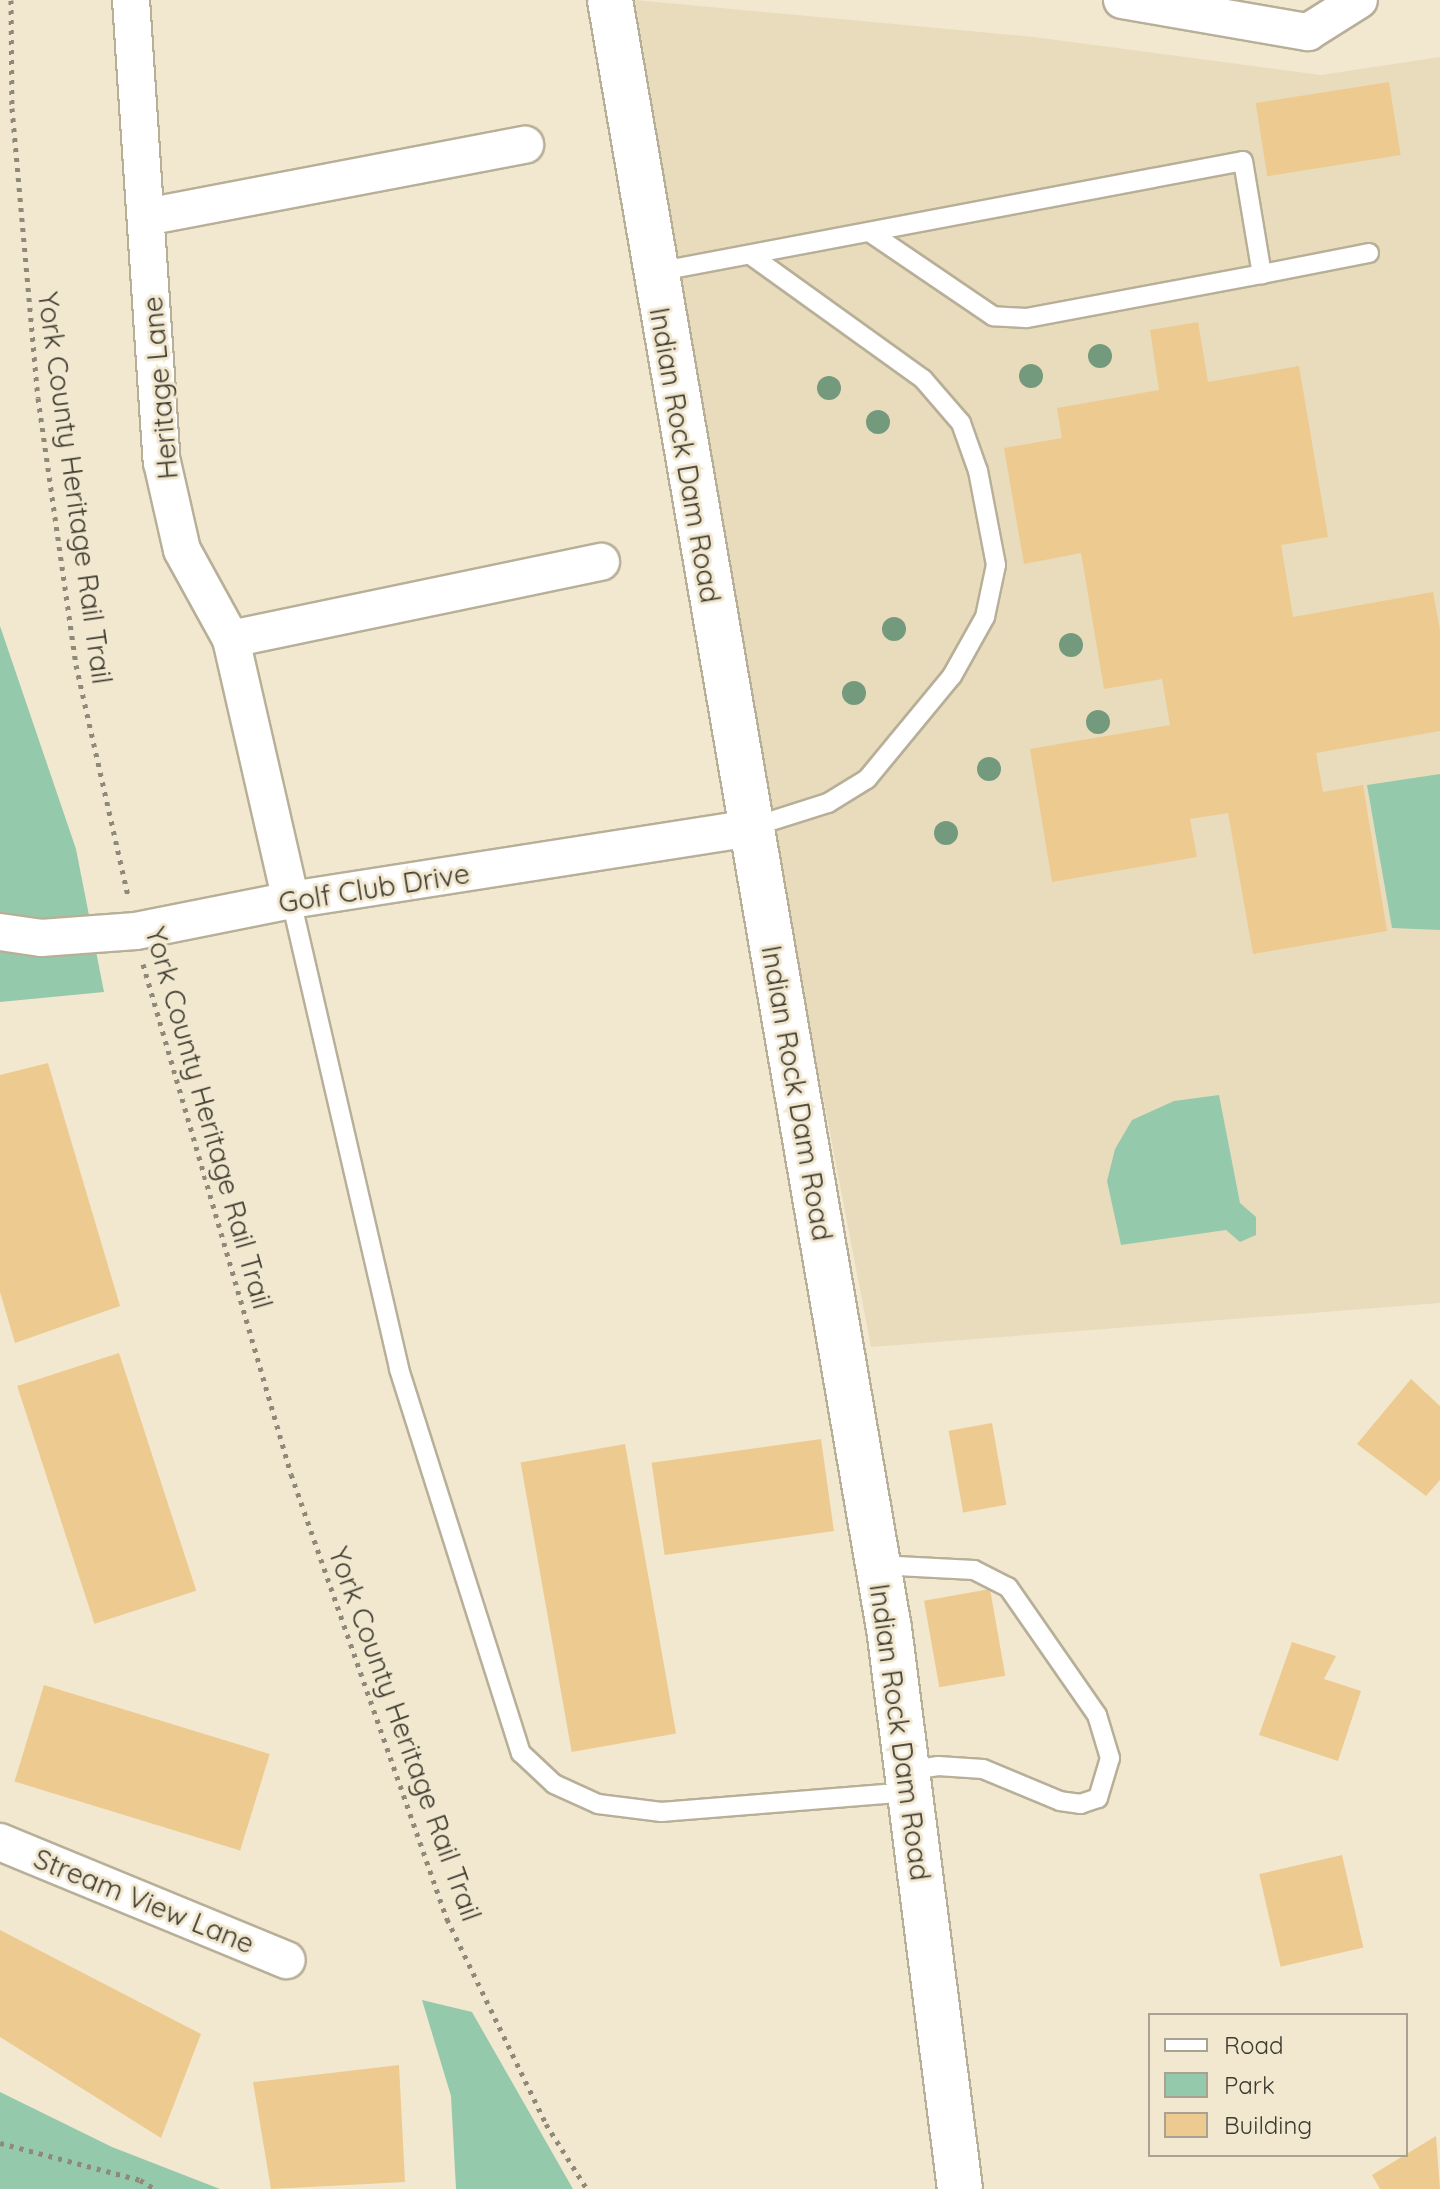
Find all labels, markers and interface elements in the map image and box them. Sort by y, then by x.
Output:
street label: York County Heritage Rail Trail [31,290,119,686]
street label: Heritage Lane [135,295,185,481]
street label: Indian Rock Dam Road [642,305,728,605]
street label: Golf Club Drive [276,856,472,920]
street label: York County Heritage Rail Trail [138,923,280,1313]
street label: Indian Rock Dam Road [754,943,840,1243]
street label: York County Heritage Rail Trail [322,1542,488,1926]
street label: Indian Rock Dam Road [863,1581,937,1883]
street label: Stream View Lane [29,1842,259,1960]
legend [1148,2013,1408,2157]
text: Road [1224,2030,1284,2060]
text: Park [1224,2070,1275,2100]
text: Building [1224,2110,1312,2140]

